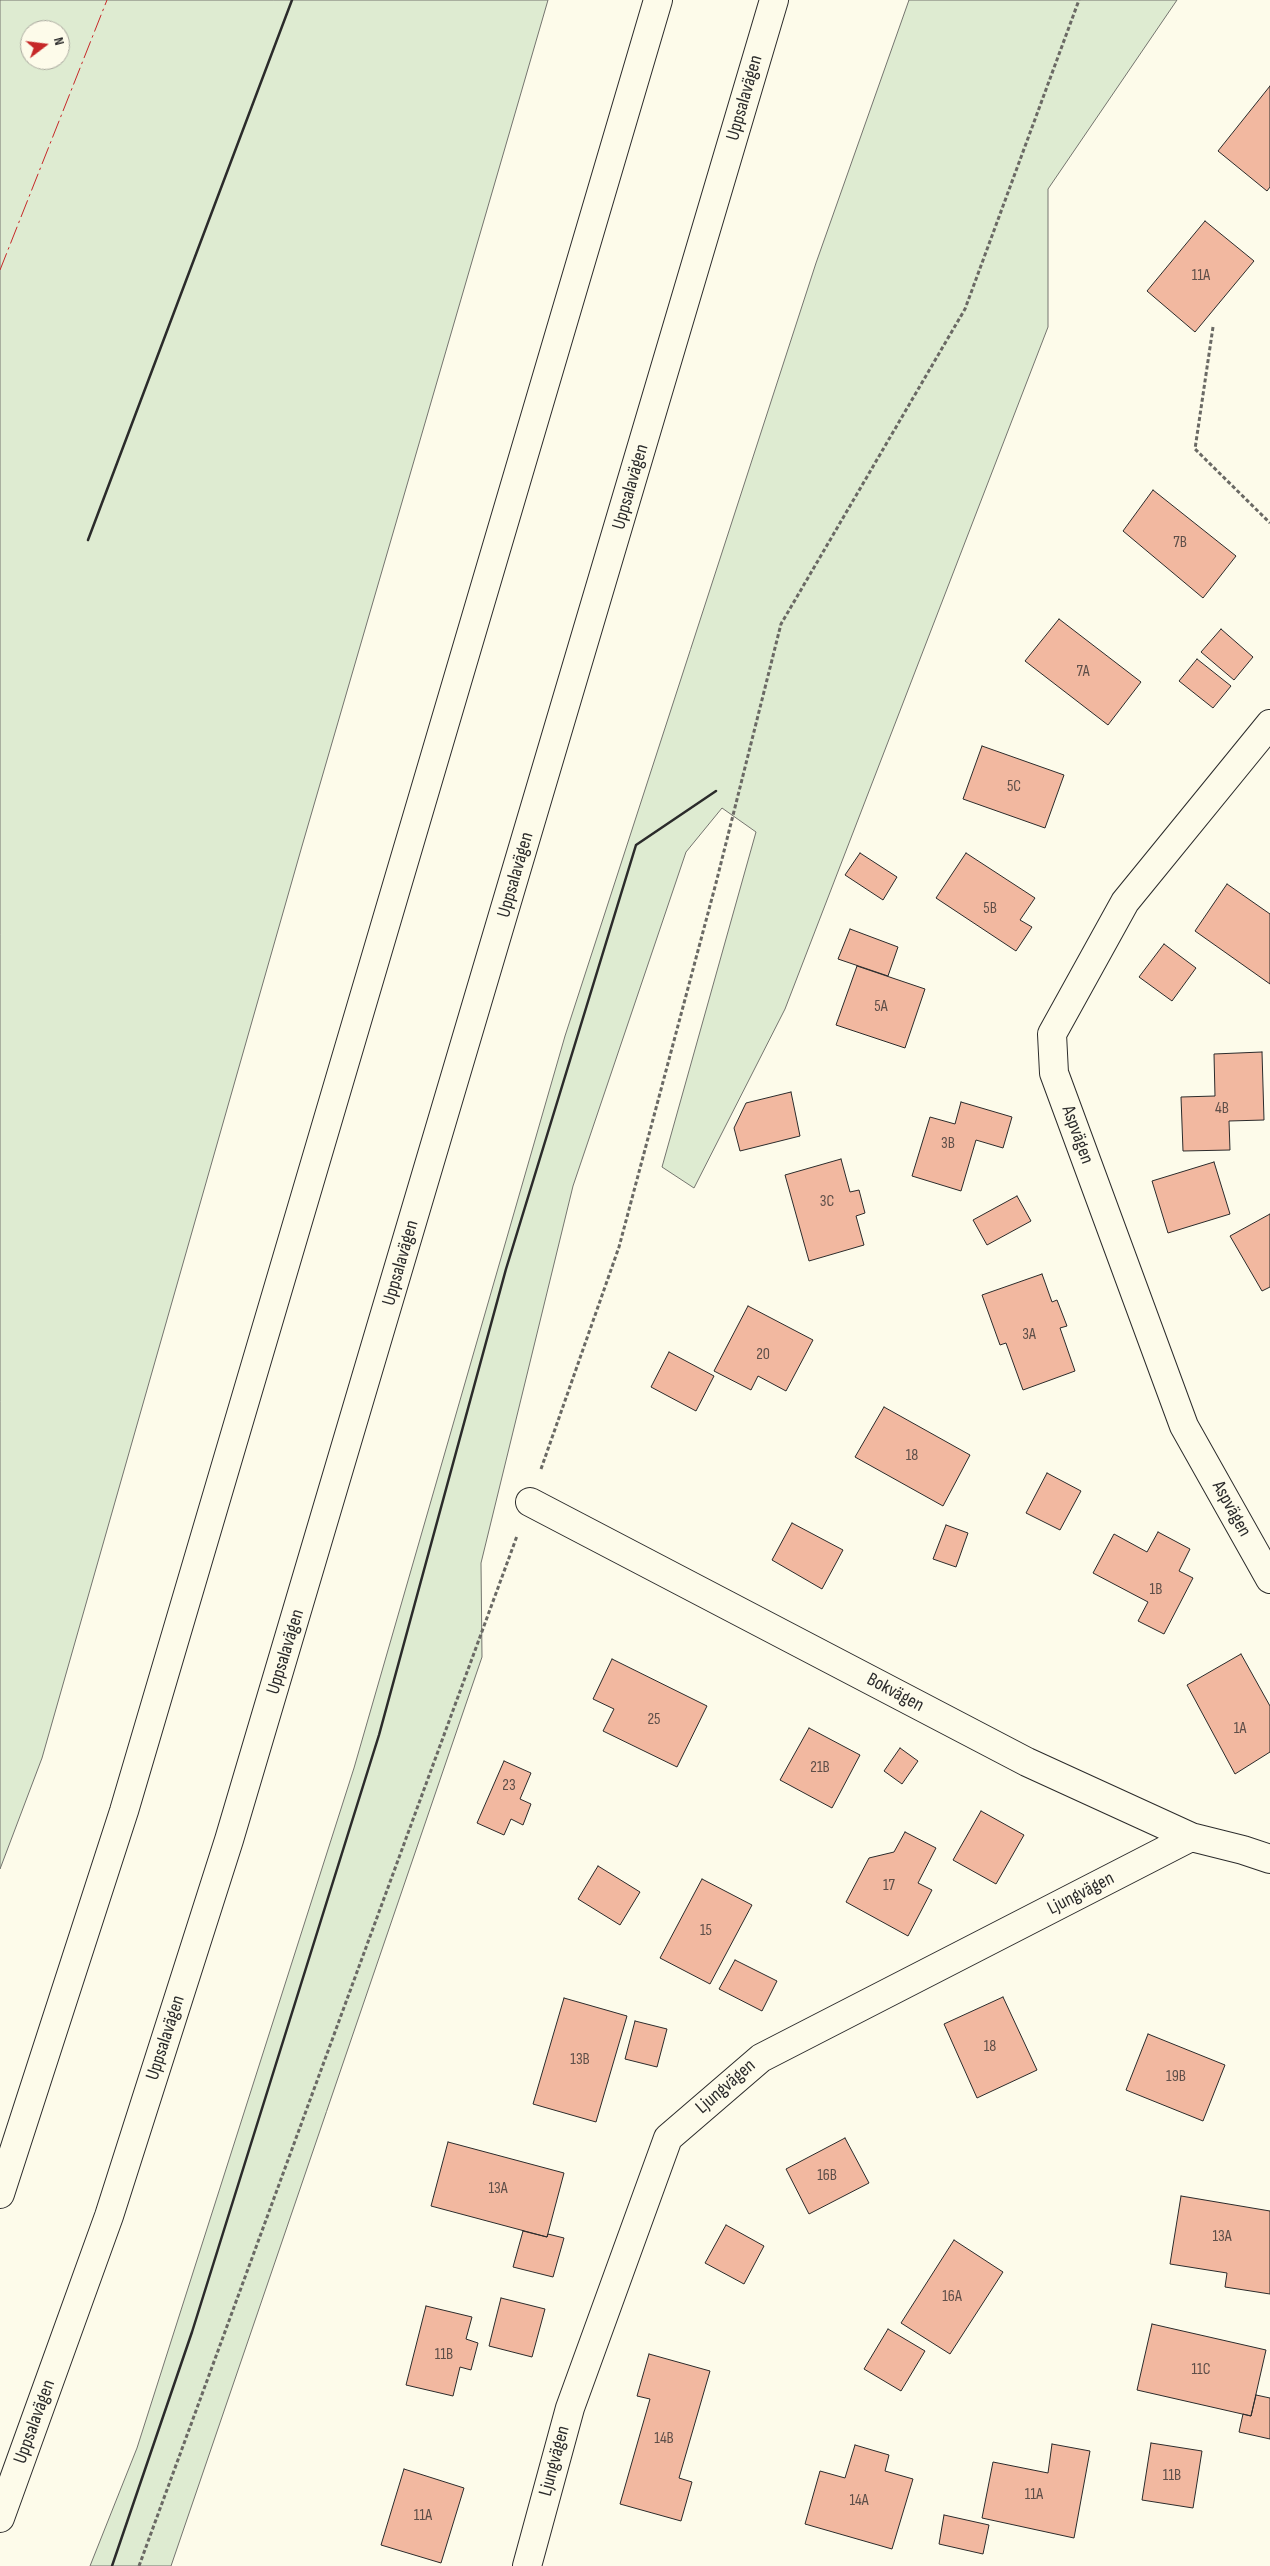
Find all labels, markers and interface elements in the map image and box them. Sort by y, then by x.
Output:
north arrow [20,20,70,70]
text: N [50,35,68,47]
street label: Uppsalavägen [722,53,768,143]
house number: 11A [1192,266,1210,286]
street label: Uppsalavägen [608,442,654,532]
house number: 7B [1173,533,1187,553]
house number: 7A [1077,662,1089,682]
house number: 5C [1007,777,1021,797]
street label: Uppsalavägen [493,830,539,920]
house number: 5B [983,899,997,919]
house number: 5A [874,997,888,1017]
house number: 4B [1215,1099,1229,1119]
street label: Aspvägen [1056,1103,1098,1167]
house number: 3B [941,1134,955,1154]
house number: 3C [820,1192,834,1212]
street label: Uppsalavägen [378,1218,424,1308]
house number: 3A [1022,1325,1036,1345]
house number: 20 [756,1345,770,1365]
house number: 18 [906,1446,918,1466]
street label: Aspvägen [1206,1477,1256,1541]
house number: 1B [1150,1580,1162,1600]
street label: Uppsalavägen [262,1607,310,1697]
street label: Bokvägen [863,1669,927,1717]
house number: 25 [647,1710,661,1730]
house number: 1A [1234,1719,1246,1739]
house number: 21B [810,1758,830,1778]
house number: 23 [502,1776,516,1796]
street label: Ljungvägen [1044,1868,1118,1920]
house number: 17 [883,1876,895,1896]
house number: 15 [700,1921,712,1941]
street label: Uppsalavägen [142,1993,190,2083]
house number: 18 [984,2037,996,2057]
house number: 13B [570,2050,590,2070]
street label: Ljungvägen [691,2055,761,2119]
house number: 19B [1166,2067,1186,2087]
house number: 16B [817,2166,837,2186]
house number: 13A [488,2179,508,2199]
house number: 13A [1212,2227,1232,2247]
house number: 16A [942,2287,962,2307]
house number: 11B [435,2345,453,2365]
house number: 11C [1192,2360,1210,2380]
street label: Uppsalavägen [9,2377,61,2467]
street label: Ljungvägen [535,2423,575,2499]
house number: 14B [654,2429,674,2449]
house number: 11B [1163,2466,1181,2486]
house number: 11A [1025,2485,1043,2505]
house number: 14A [849,2491,869,2511]
house number: 11A [414,2506,432,2526]

